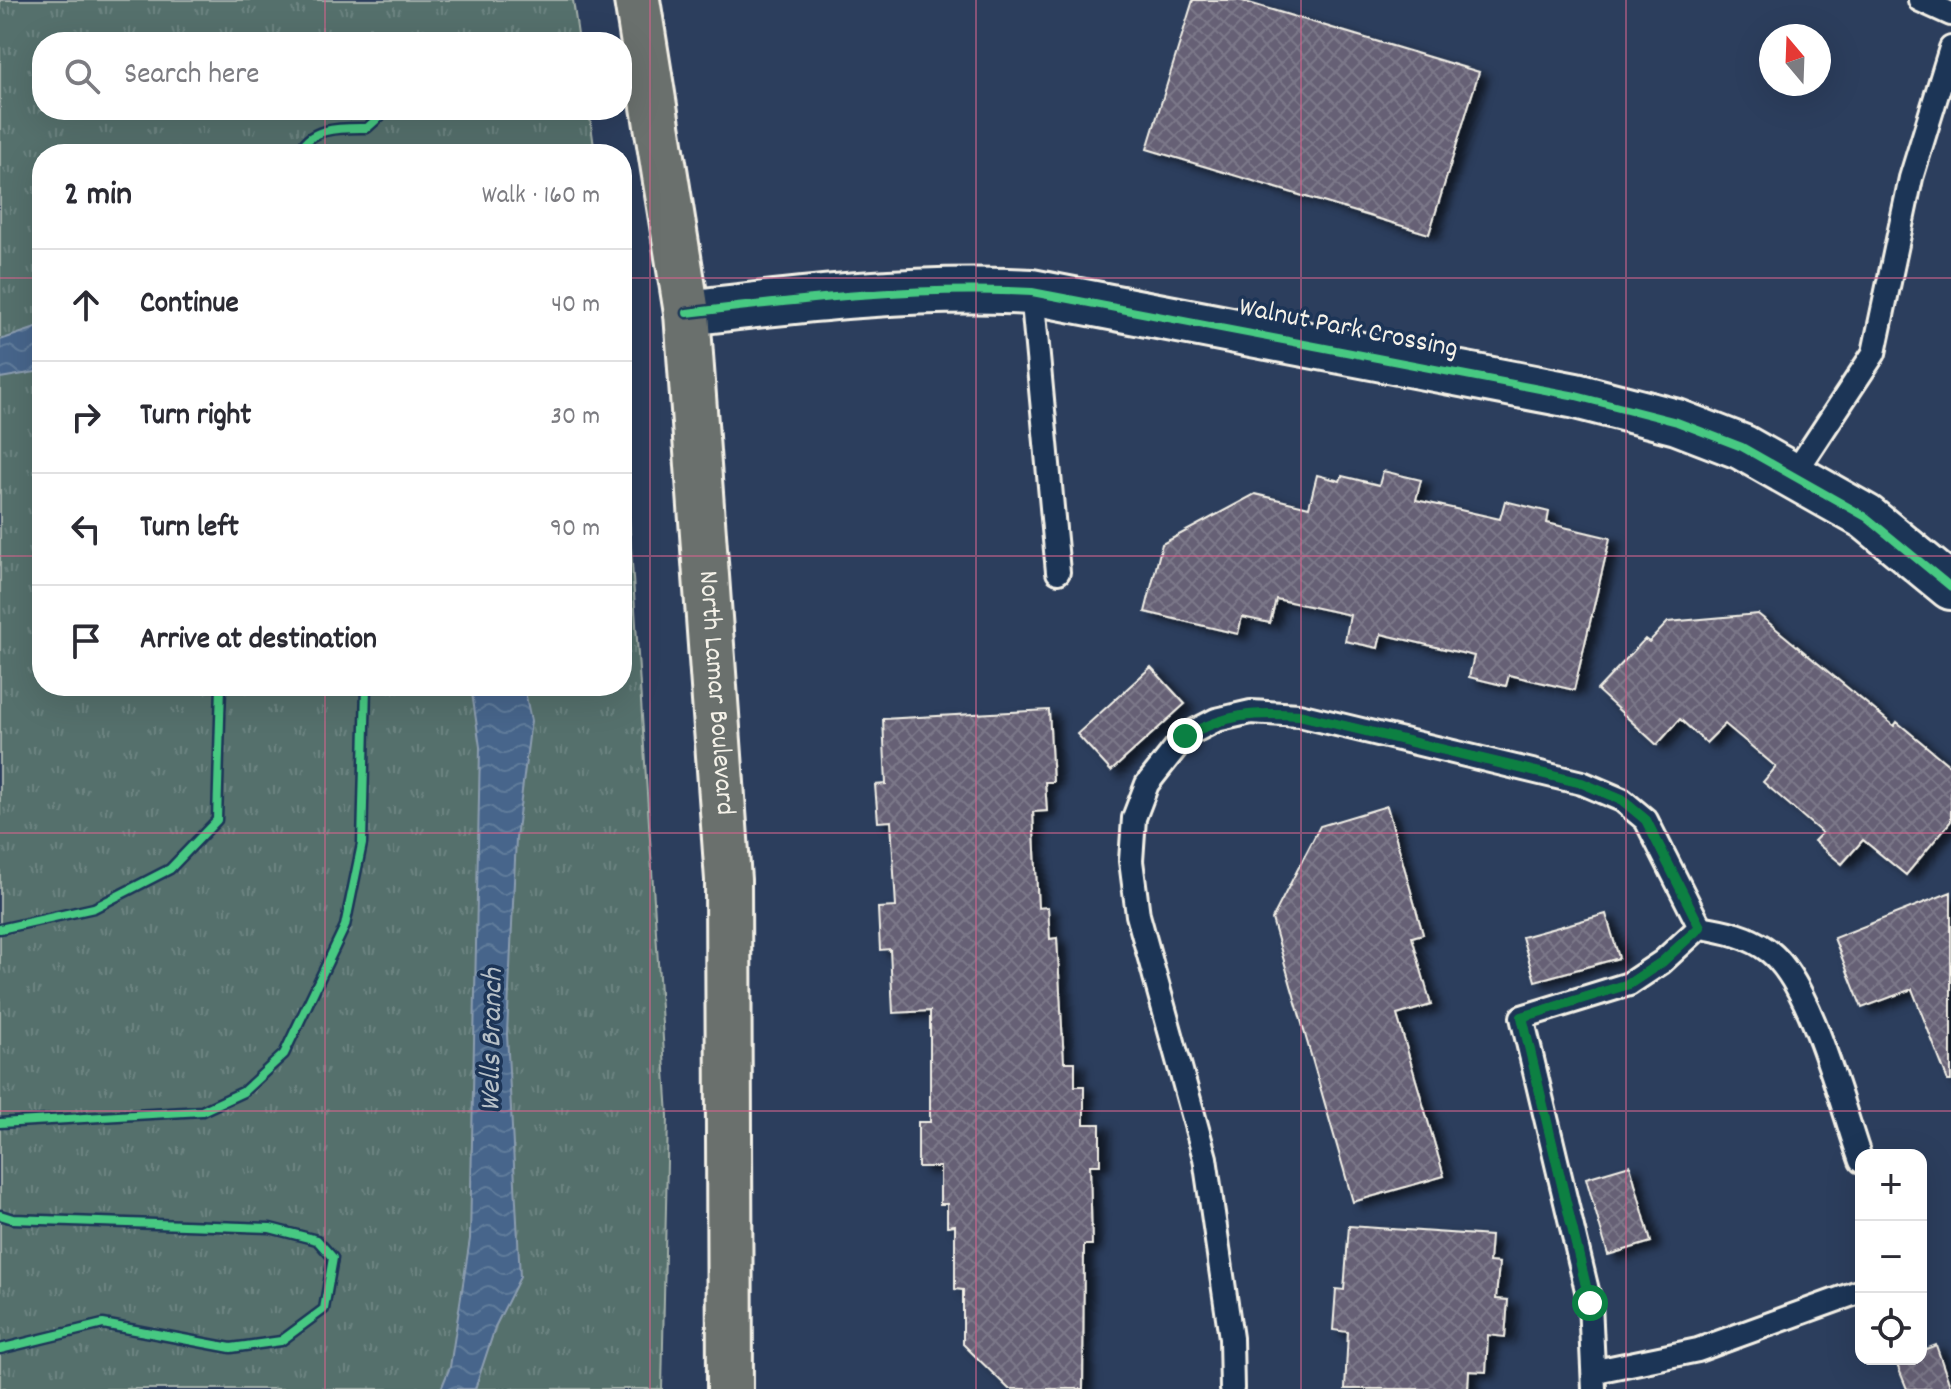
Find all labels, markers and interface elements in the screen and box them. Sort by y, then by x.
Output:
north arrow [1759,24,1831,96]
search box [32,32,632,120]
icon: search [60,54,104,98]
text: Search here [124,55,260,98]
text: 2 min [64,172,132,221]
text: Walk · 160 m [482,178,600,215]
icon: ahead [64,283,108,327]
text: Continue [140,284,239,327]
text: 40 m [551,287,600,324]
street label: Walnut Park Crossing [1235,289,1461,371]
icon: right [64,395,108,439]
text: Turn right [140,396,251,439]
text: 30 m [550,399,600,436]
icon: left [64,507,108,551]
text: Turn left [140,508,239,551]
text: 90 m [550,511,600,548]
street label: North Lamar Boulevard [686,569,743,817]
icon: arrive [64,619,108,663]
text: Arrive at destination [140,620,377,663]
route end [1167,718,1203,754]
water label: Wells Branch [471,967,517,1112]
map controls [1855,1149,1927,1365]
button: + [1855,1149,1927,1221]
button: − [1855,1221,1927,1293]
route start [1572,1285,1608,1321]
button: locate [1855,1293,1927,1365]

